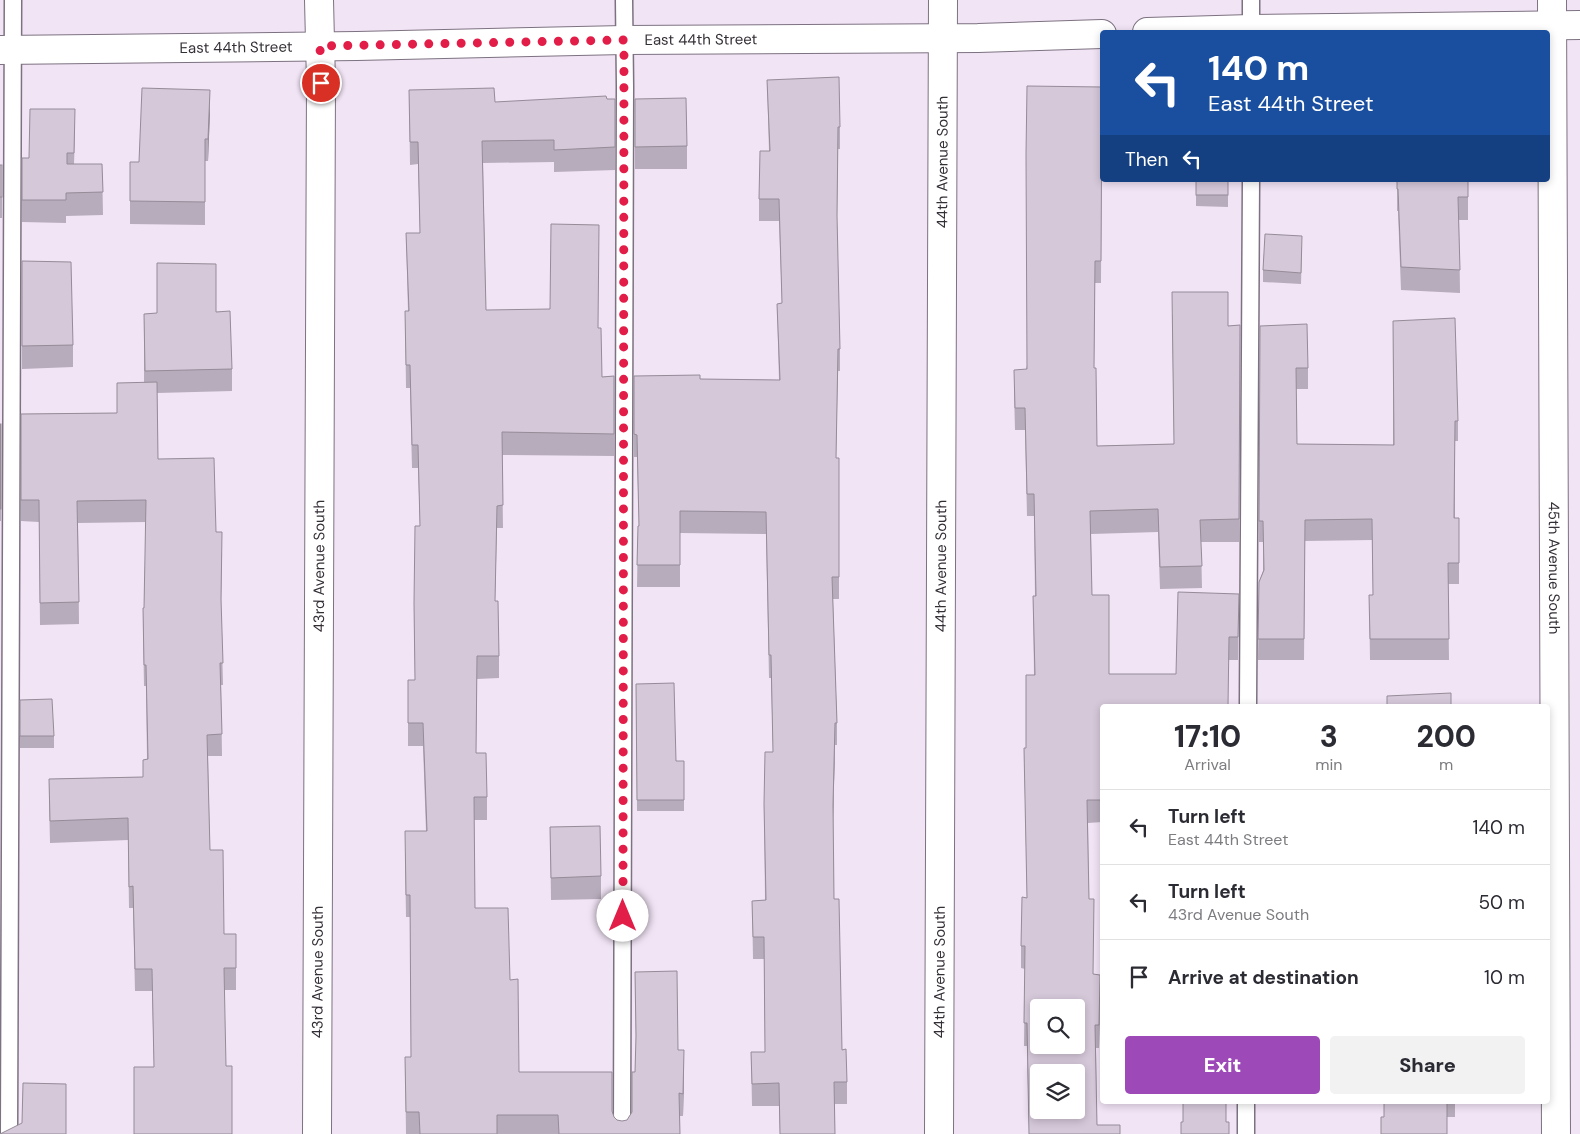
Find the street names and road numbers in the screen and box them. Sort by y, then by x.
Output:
street label: East 44th Street [644,29,758,50]
street label: East 44th Street [179,37,293,58]
street label: 44th Avenue South [932,96,953,228]
street label: 43rd Avenue South [309,500,329,632]
street label: 44th Avenue South [931,500,951,632]
street label: 45th Avenue South [1544,502,1564,634]
street label: 43rd Avenue South [307,906,328,1038]
street label: 44th Avenue South [929,906,950,1038]

